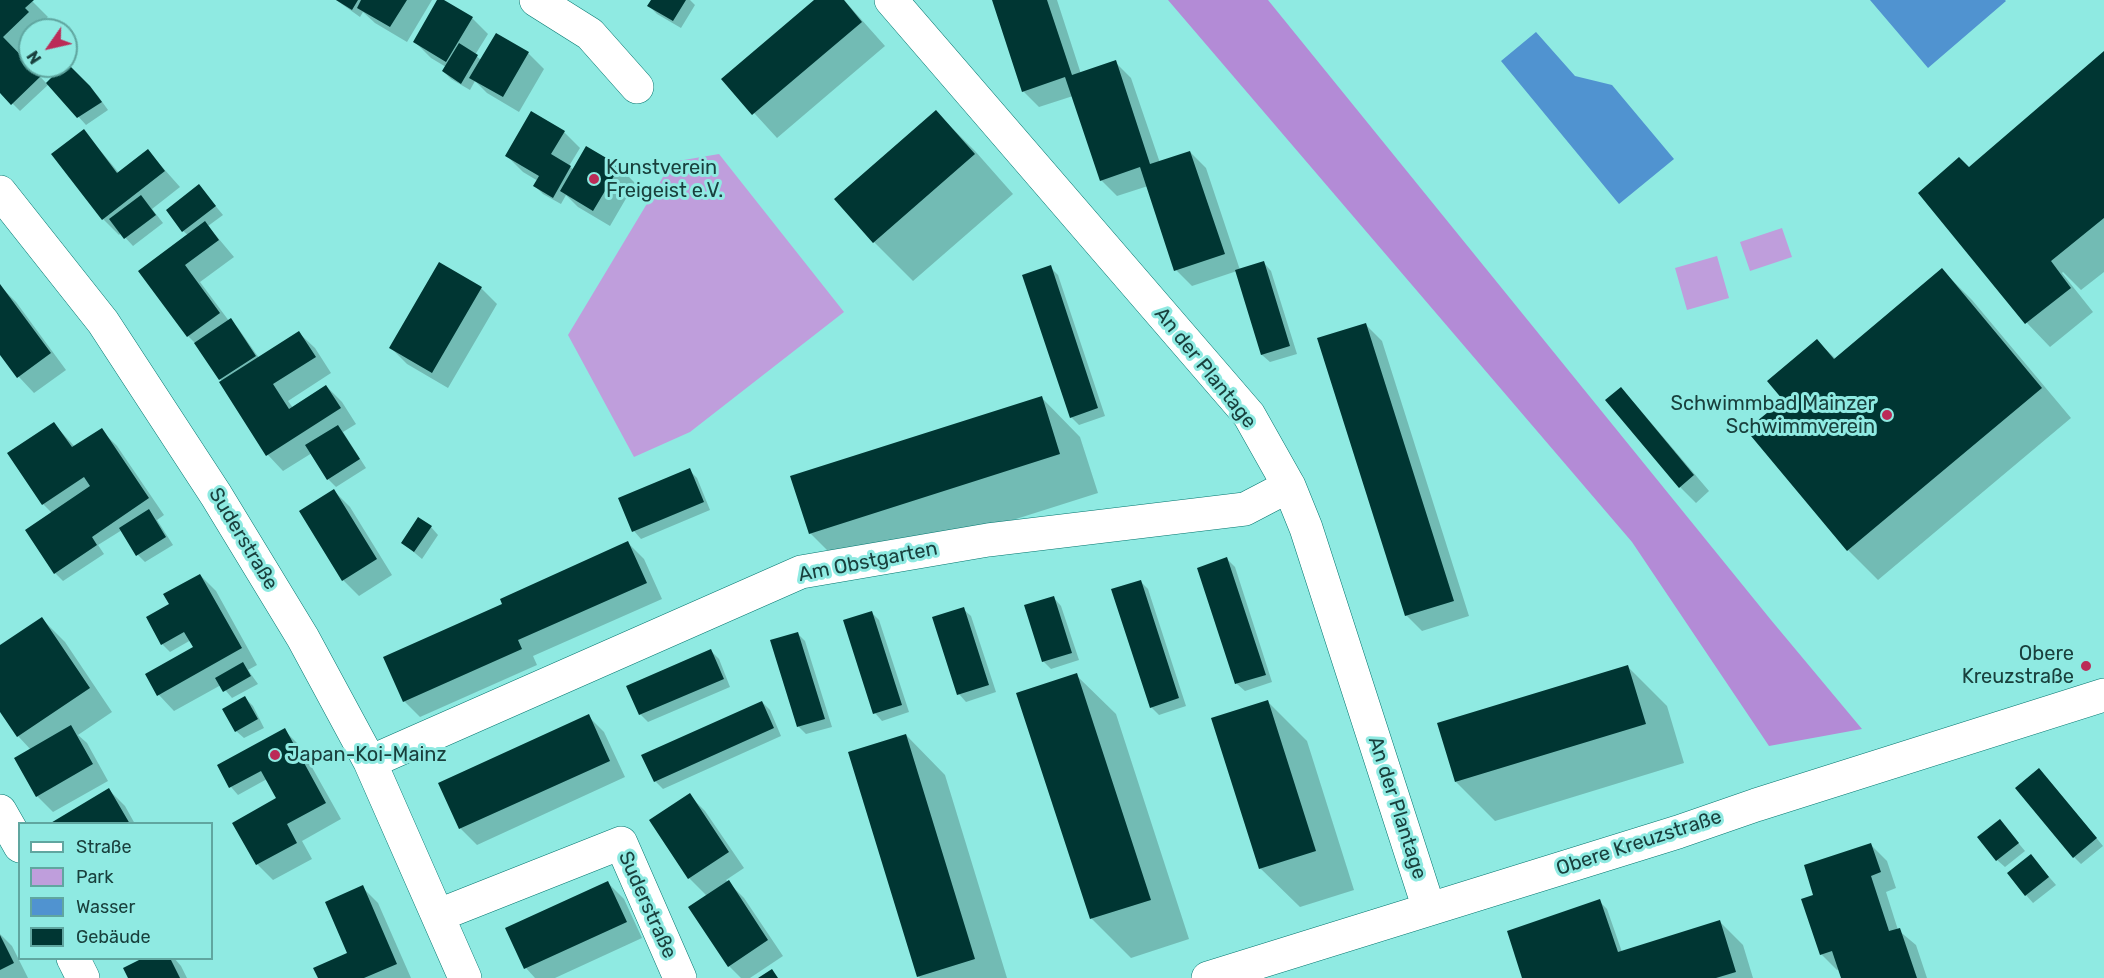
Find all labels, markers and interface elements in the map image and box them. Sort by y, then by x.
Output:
north arrow [18,18,78,78]
text: N [23,47,45,67]
place label: Kunstverein Freigeist e.V. [606,156,723,203]
marker: Kunstverein Freigeist e.V. [587,172,601,186]
street label: An der Plantage [1149,303,1261,433]
place label: Schwimmbad Mainzer Schwimmverein [1671,392,1875,439]
marker: Schwimmbad Mainzer Schwimmverein [1880,408,1894,422]
street label: Suderstraße [203,484,283,594]
street label: Am Obstgarten [796,537,940,587]
place label: Obere Kreuzstraße [1962,642,2074,689]
marker: Obere Kreuzstraße [2079,659,2093,673]
street label: An der Plantage [1363,734,1431,882]
place label: Japan-Koi-Mainz [287,743,447,767]
marker: Japan-Koi-Mainz [268,748,282,762]
street label: Obere Kreuzstraße [1553,805,1725,881]
legend [18,822,213,960]
text: Straße [76,836,132,858]
street label: Suderstraße [613,848,681,962]
text: Park [76,866,113,888]
text: Wasser [76,896,135,918]
text: Gebäude [76,926,151,948]

